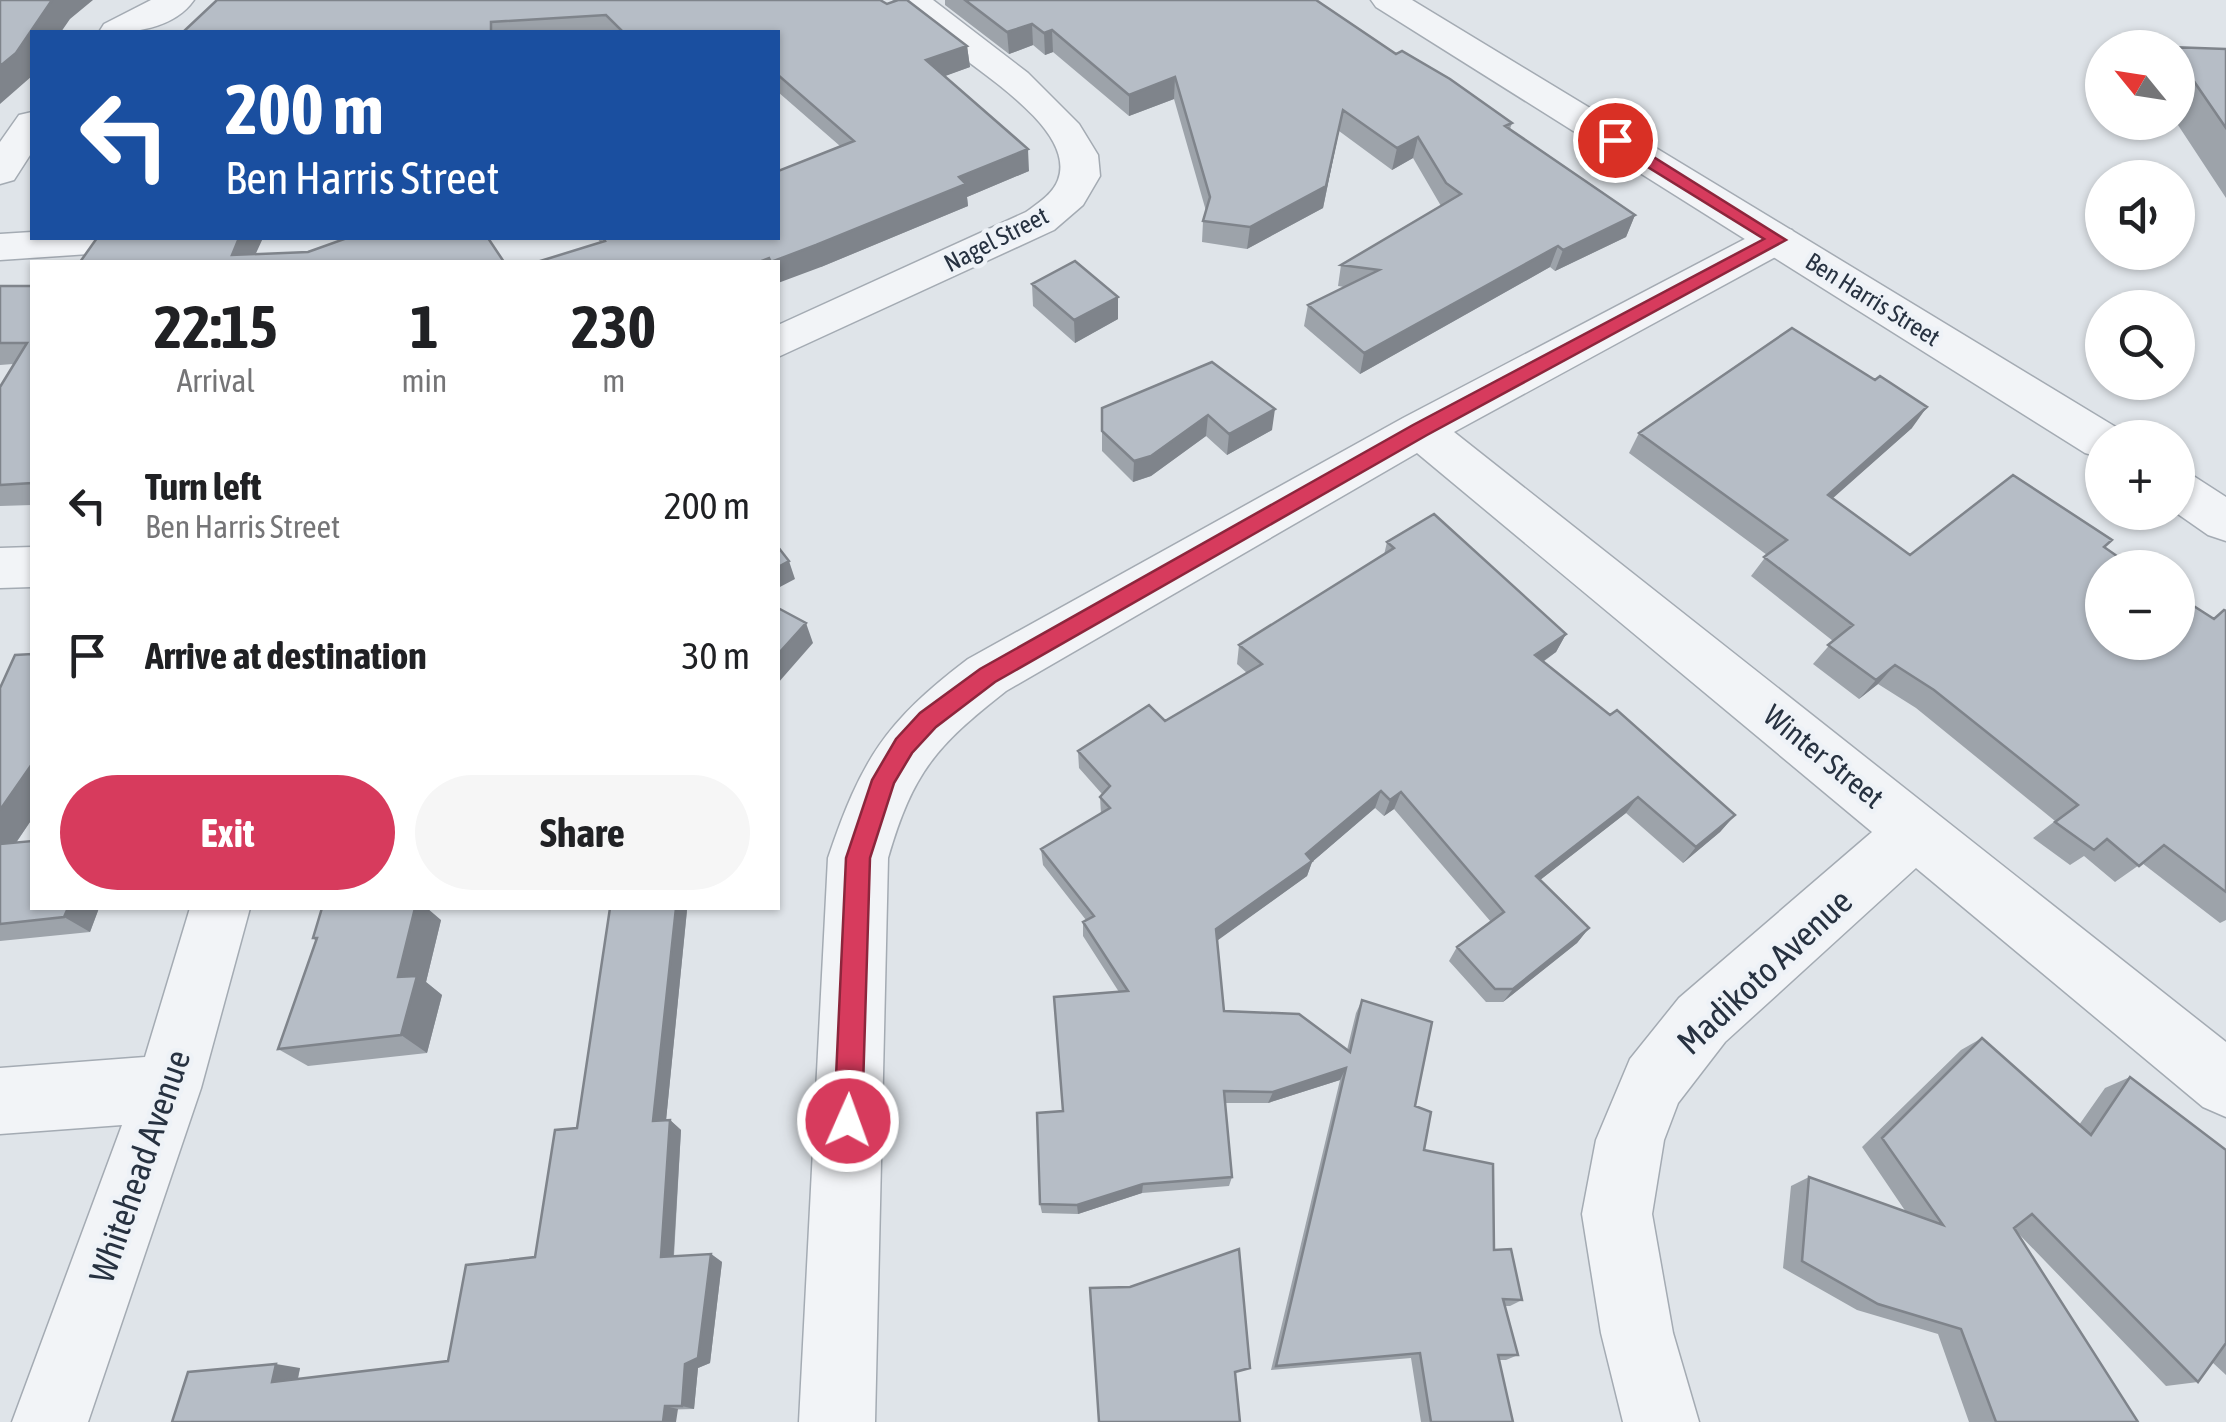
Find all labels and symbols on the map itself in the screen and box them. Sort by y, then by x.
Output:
north arrow [2085,30,2195,140]
pin [1573,98,1658,183]
street label: Nagel Street [939,201,1053,277]
street label: Ben Harris Street [1801,247,1945,351]
street label: Winter Street [1757,697,1891,815]
street label: Madikoto Avenue [1669,880,1859,1062]
street label: Whitehead Avenue [80,1044,198,1288]
position arrow [796,1069,900,1173]

